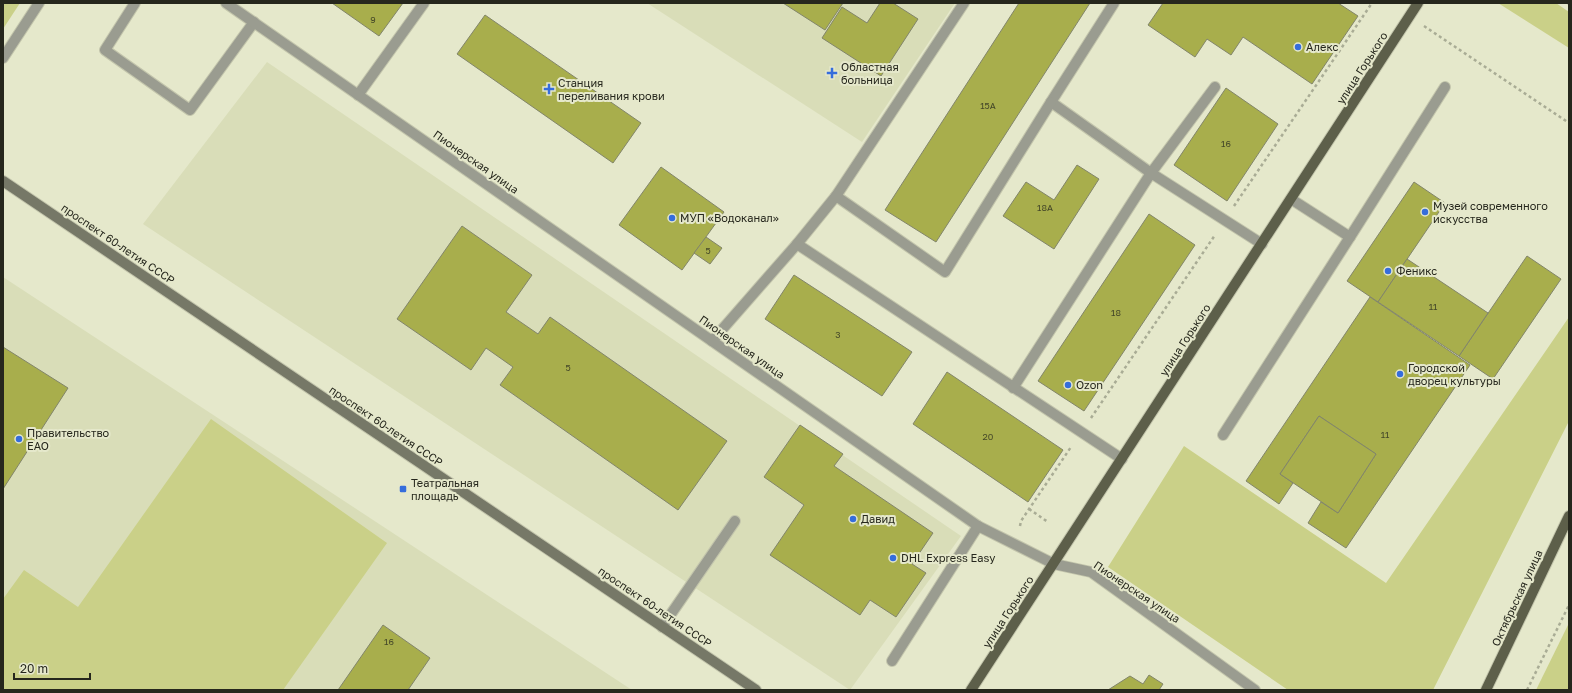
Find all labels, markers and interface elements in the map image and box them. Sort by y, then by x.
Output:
house number: 9 [370,14,376,25]
street label: улица Горького [1333,29,1390,106]
place label: Алекс [1306,40,1339,53]
marker: Алекс [1293,42,1303,52]
place label: Областная больница [841,60,899,86]
marker: Областная больница [826,67,838,79]
place label: Станция переливания крови [558,76,665,102]
marker: Станция переливания крови [543,83,555,95]
house number: 15А [980,100,996,111]
street label: Пионерская улица [431,127,521,196]
house number: 16 [1221,138,1231,149]
place label: Музей современного искусства [1433,199,1548,225]
street label: проспект 60-летия СССР [59,201,177,286]
house number: 18А [1037,202,1053,213]
marker: Музей современного искусства [1420,207,1430,217]
place label: МУП «Водоканал» [680,211,779,224]
marker: МУП «Водоканал» [667,213,677,223]
house number: 5 [705,245,711,256]
place label: Феникс [1396,264,1437,277]
marker: Феникс [1383,266,1393,276]
street label: улица Горького [1156,301,1213,378]
house number: 11 [1429,301,1438,312]
house number: 18 [1111,307,1121,318]
street label: Пионерская улица [697,312,787,381]
house number: 3 [835,329,841,340]
place label: Городской дворец культуры [1408,361,1501,387]
house number: 5 [565,362,571,373]
marker: Городской дворец культуры [1395,369,1405,379]
place label: Ozon [1076,378,1103,391]
marker: Ozon [1063,380,1073,390]
street label: проспект 60-летия СССР [327,383,445,468]
place label: Правительство ЕАО [27,426,110,452]
house number: 11 [1381,429,1390,440]
house number: 20 [983,431,994,442]
marker: Правительство ЕАО [14,434,24,444]
place label: Театральная площадь [411,476,479,502]
marker: Театральная площадь [398,484,408,494]
place label: Давид [861,512,895,525]
marker: Давид [848,514,858,524]
street label: Октябрьская улица [1488,548,1545,648]
place label: DHL Express Easy [901,551,995,564]
marker: DHL Express Easy [888,553,898,563]
street label: Пионерская улица [1092,558,1183,625]
street label: проспект 60-летия СССР [596,564,714,649]
street label: улица Горького [979,573,1036,650]
house number: 16 [384,636,394,647]
scale bar [14,655,90,681]
text: 20 m [20,661,48,676]

